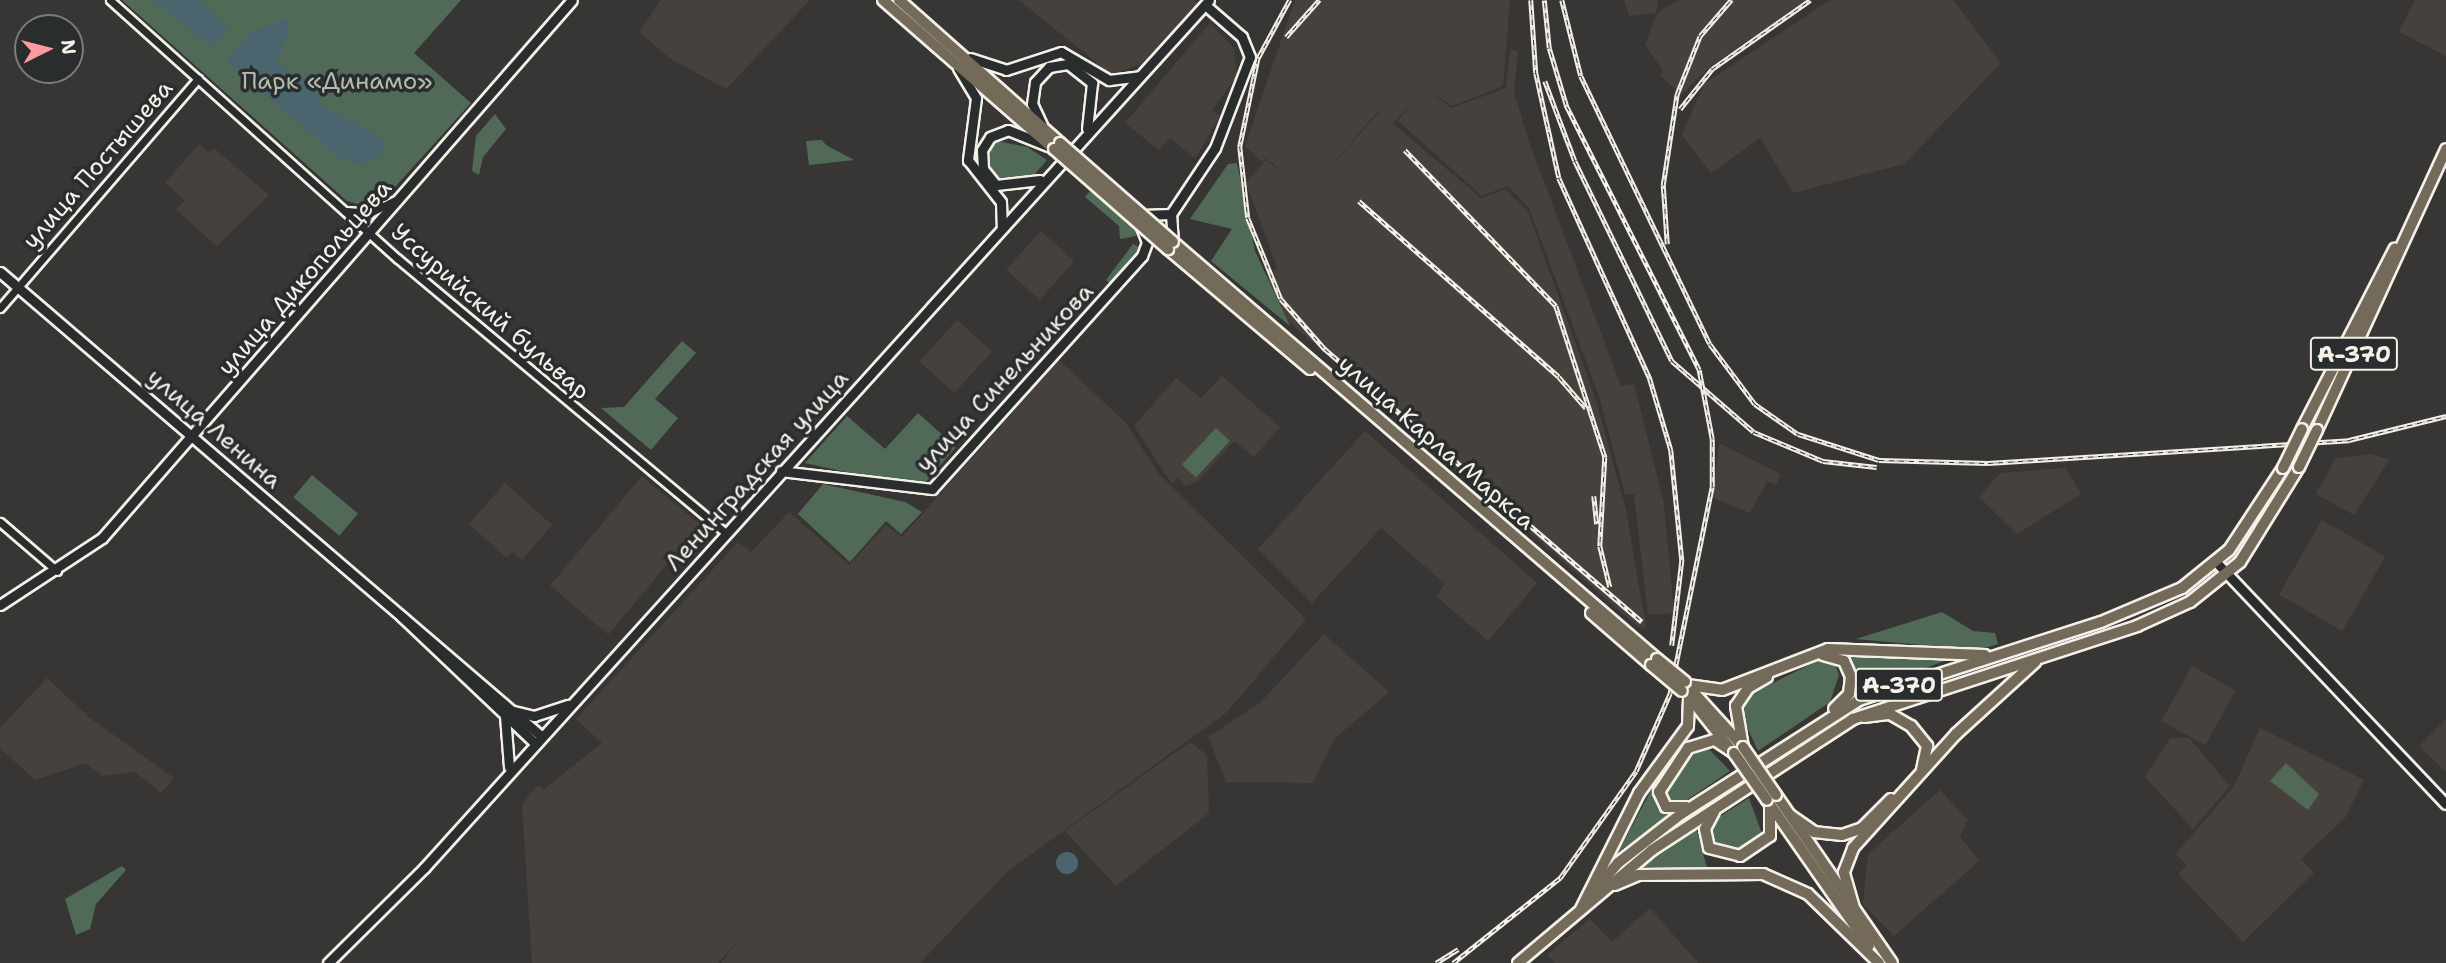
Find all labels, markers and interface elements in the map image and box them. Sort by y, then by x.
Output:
north arrow [14,14,84,84]
text: N [55,38,82,56]
park label: Парк «Динамо» [242,68,432,96]
street label: улица Постышева [17,75,179,255]
street label: улица Дикопольцева [212,174,398,382]
street label: Уссурийский бульвар [385,218,595,406]
street label: улица Синельникова [910,278,1100,478]
road number: А-370 [2308,334,2400,374]
street label: улица Карла Маркса [1332,350,1540,536]
street label: улица Ленина [141,363,287,495]
street label: Ленинградская улица [659,365,855,577]
road number: А-370 [1854,666,1944,705]

